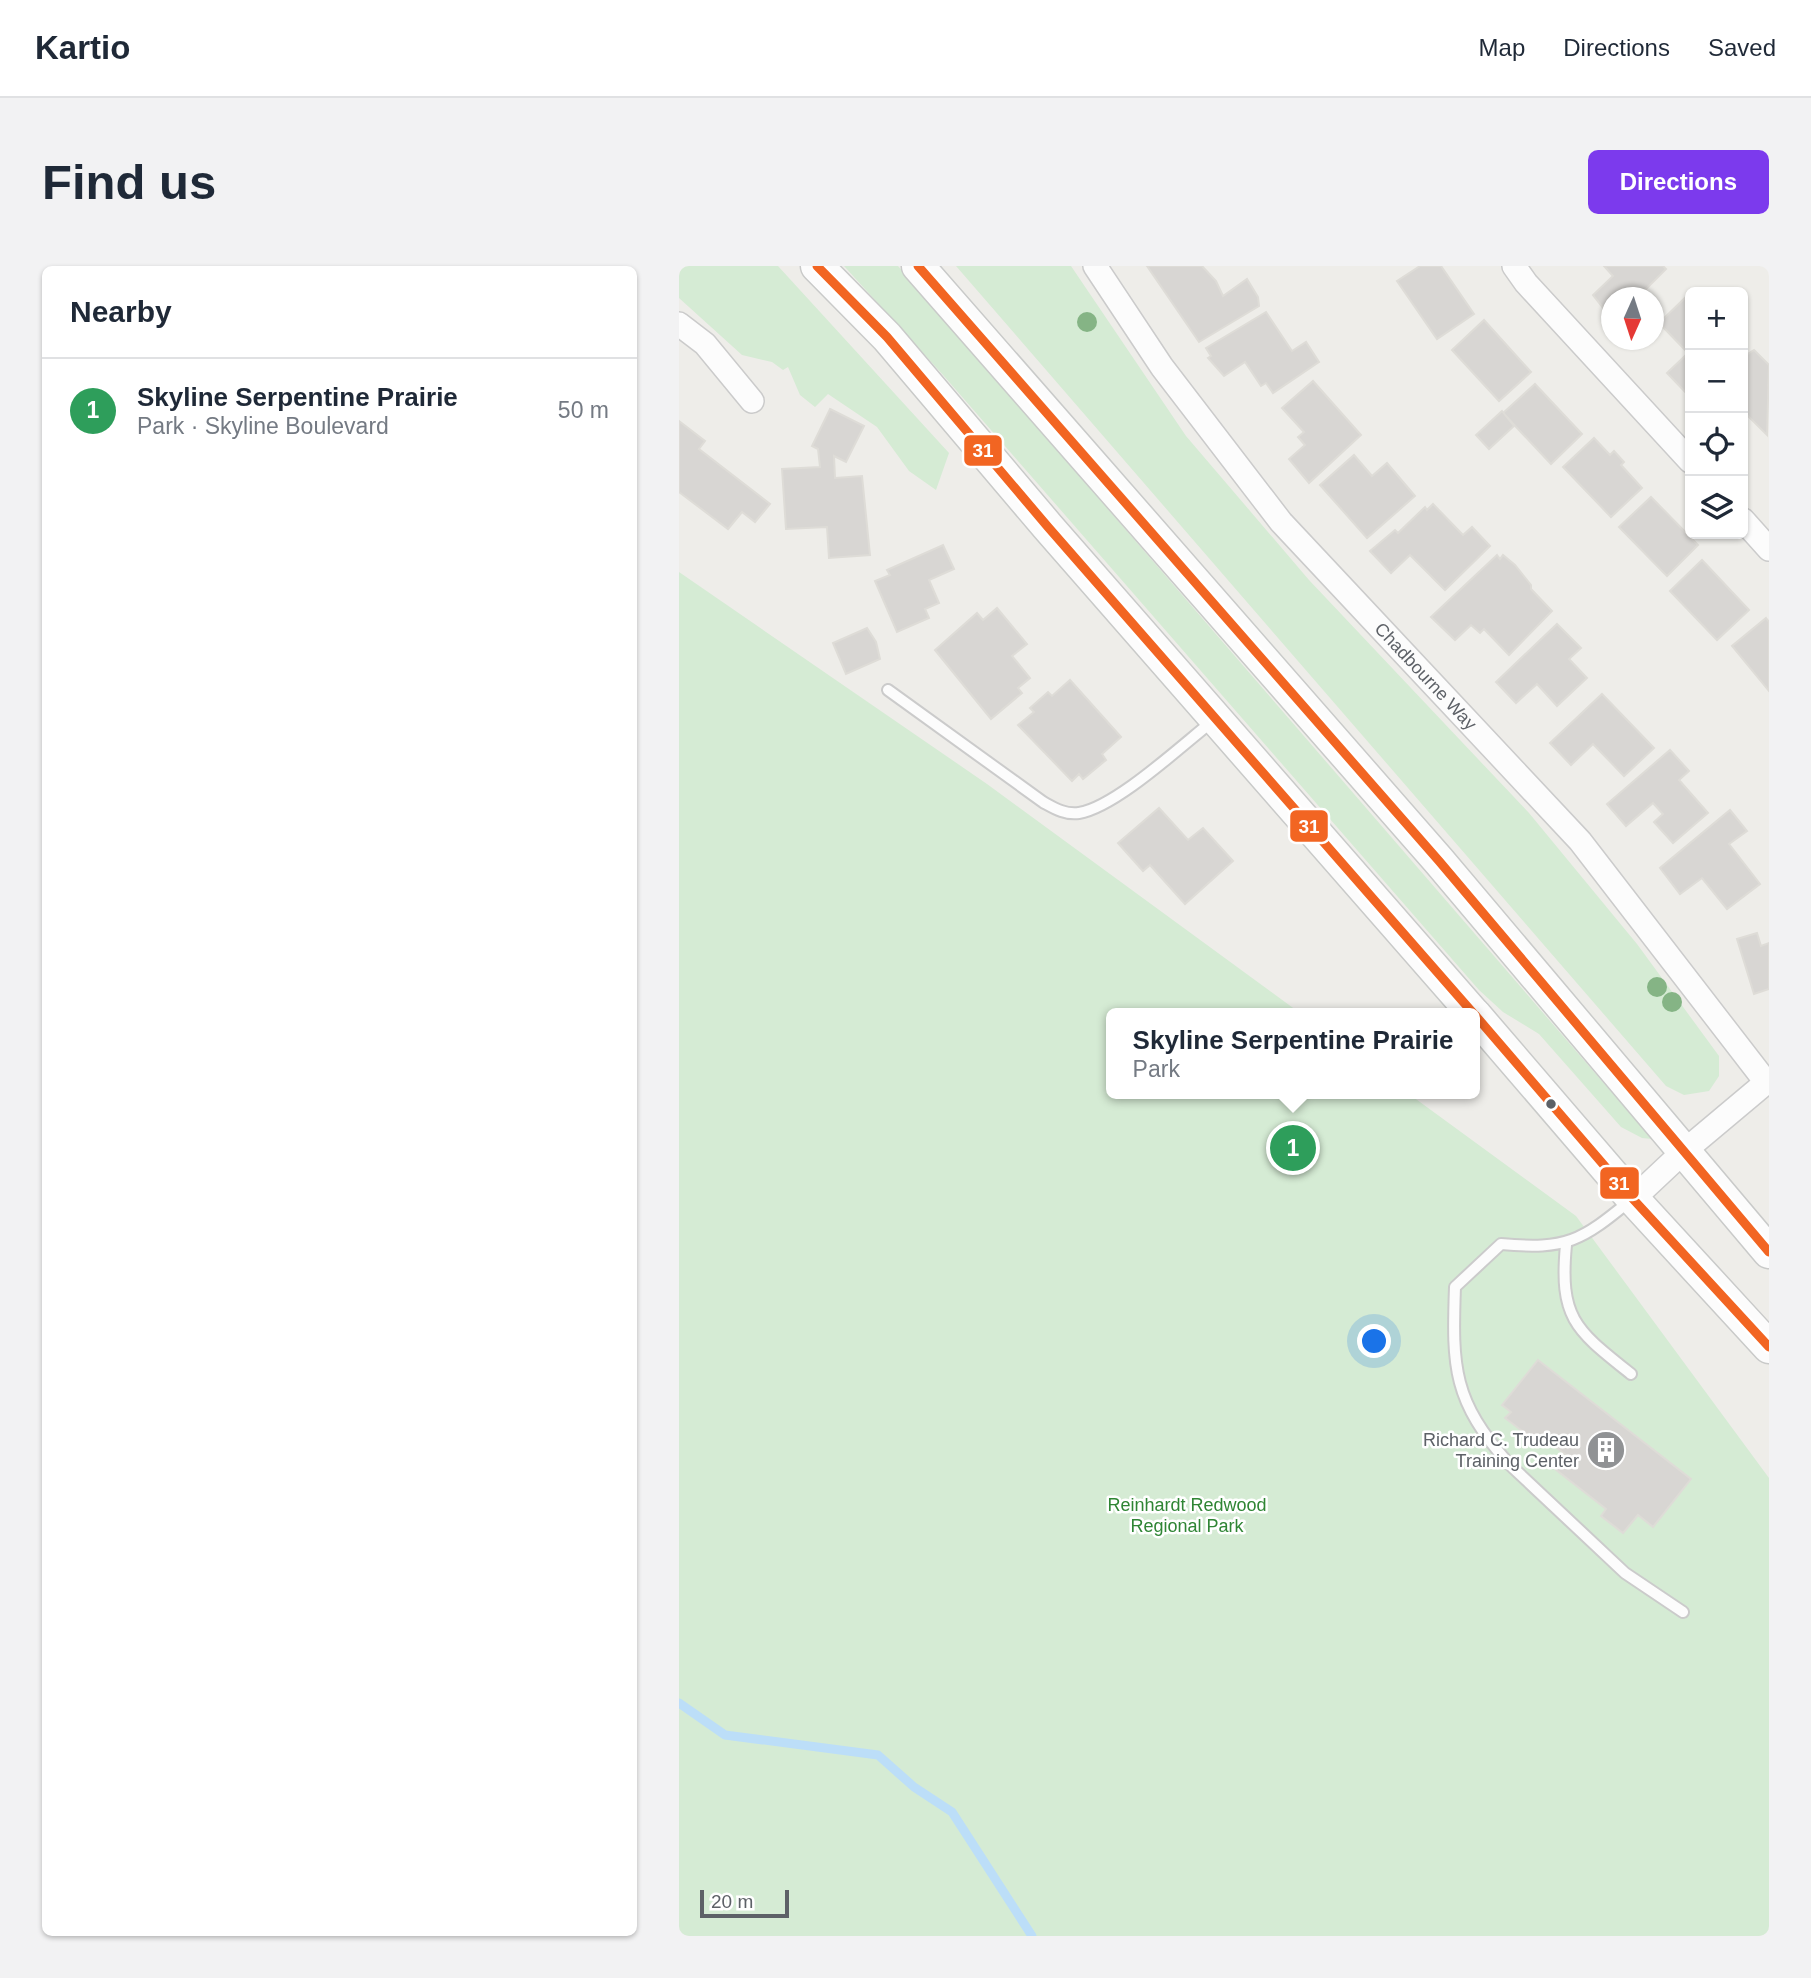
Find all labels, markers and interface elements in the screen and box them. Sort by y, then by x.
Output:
text: Kartio [35,29,130,66]
text: Map [1479,34,1525,61]
text: Directions [1563,34,1670,61]
text: Saved [1708,34,1776,61]
button: Directions [1588,150,1769,214]
text: Find us [42,155,216,209]
north arrow [1601,287,1664,350]
map controls [1685,287,1748,539]
button: + [1685,287,1748,350]
text: Nearby [70,295,172,328]
button: − [1685,350,1748,413]
text: Skyline Serpentine Prairie [137,382,458,412]
text: 1 [87,397,99,423]
text: 50 m [558,397,609,423]
text: Park · Skyline Boulevard [137,413,389,439]
button: locate [1685,413,1748,476]
line badge: 31 [963,434,1003,467]
text: 31 [972,440,994,461]
button: layers [1685,476,1748,539]
street label: Chadbourne Way [1371,619,1481,734]
line badge: 31 [1289,809,1329,843]
text: 31 [1298,816,1320,837]
popup [1106,1008,1480,1099]
text: Skyline Serpentine Prairie [1133,1025,1453,1055]
text: Park [1133,1056,1180,1082]
unlabelled marker [1544,1097,1558,1111]
pin: 1 [1270,1122,1316,1174]
line badge: 31 [1599,1166,1640,1200]
text: 31 [1608,1173,1630,1194]
your location [1357,1324,1391,1358]
building icon: Richard C. Trudeau Training Center [1585,1429,1627,1471]
place label: Richard C. Trudeau Training Center [1423,1430,1579,1471]
park label: Reinhardt Redwood Regional Park [1107,1495,1267,1536]
scale bar [700,1887,789,1919]
text: 20 m [711,1891,753,1912]

